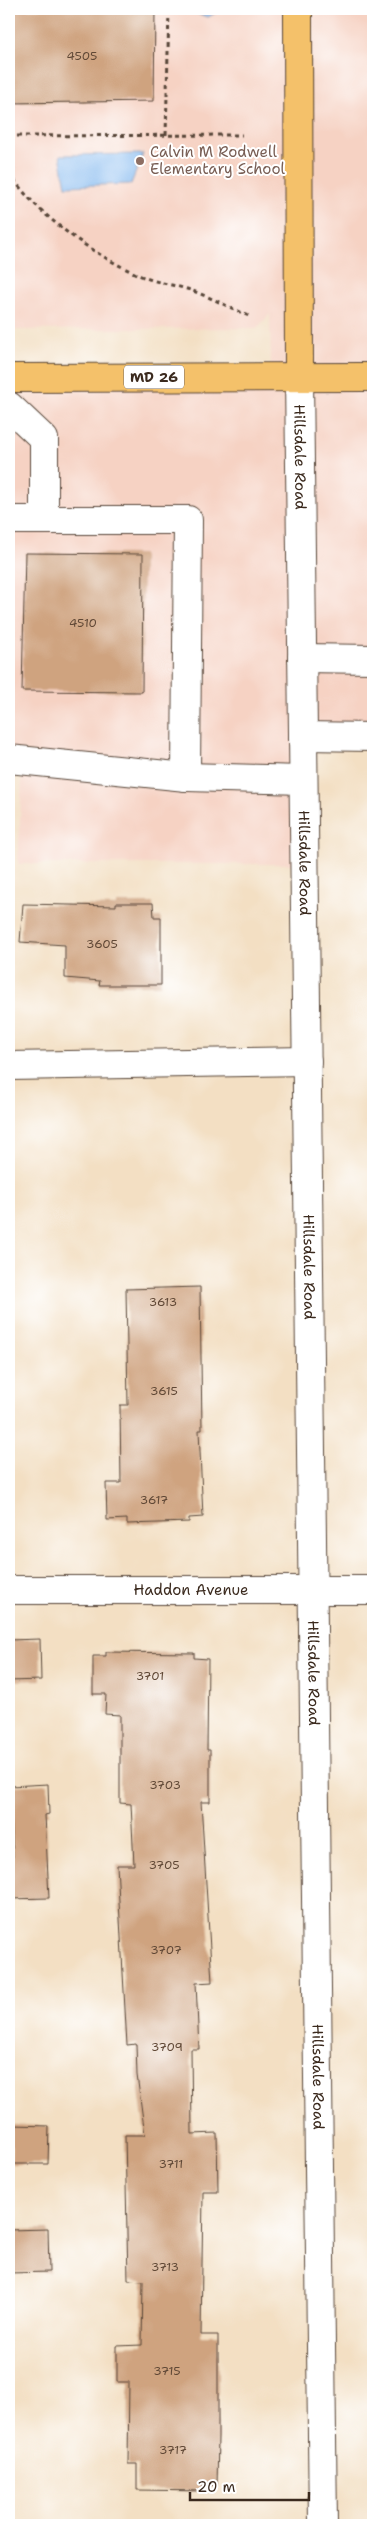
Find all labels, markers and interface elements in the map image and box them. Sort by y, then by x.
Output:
house number: 4505 [67,48,97,64]
place label: Calvin M Rodwell Elementary School [150,142,286,179]
marker: Calvin M Rodwell Elementary School [134,155,146,167]
road number: MD 26 [124,366,184,388]
street label: Hillsdale Road [289,404,311,510]
house number: 4510 [69,615,97,631]
street label: Hillsdale Road [294,810,315,916]
house number: 3605 [86,936,118,952]
street label: Hillsdale Road [298,1214,320,1320]
house number: 3613 [149,1294,177,1310]
house number: 3615 [150,1383,178,1399]
house number: 3617 [140,1492,168,1508]
street label: Haddon Avenue [133,1580,249,1600]
street label: Hillsdale Road [303,1620,324,1726]
house number: 3701 [136,1668,164,1684]
house number: 3703 [149,1777,181,1793]
house number: 3705 [148,1857,180,1873]
house number: 3707 [150,1942,182,1958]
street label: Hillsdale Road [307,2024,329,2130]
house number: 3709 [151,2039,183,2055]
house number: 3711 [159,2156,183,2172]
house number: 3713 [151,2259,179,2275]
house number: 3715 [153,2363,181,2379]
house number: 3717 [159,2442,187,2458]
scale bar [190,2469,308,2501]
text: 20 m [197,2477,236,2497]

